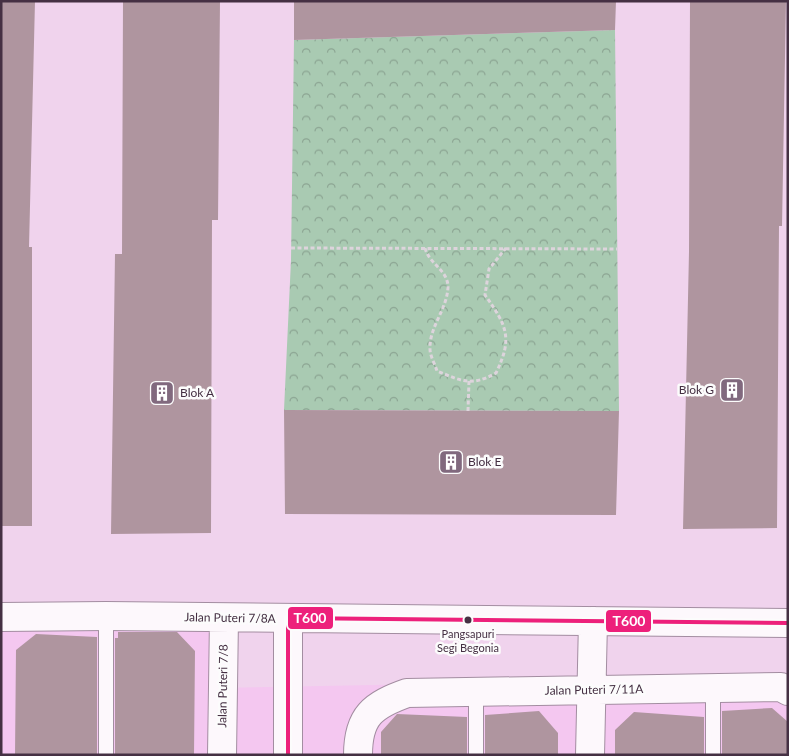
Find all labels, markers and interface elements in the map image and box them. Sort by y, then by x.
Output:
building icon: Blok G [719,377,745,403]
building icon: Blok A [149,380,175,406]
place label: Blok G [679,382,714,397]
place label: Blok A [180,385,215,400]
building icon: Blok E [438,449,464,475]
place label: Blok E [468,454,501,469]
line badge: T600 [287,606,334,630]
street label: Jalan Puteri 7/8A [184,609,277,626]
text: T600 [294,609,326,626]
line badge: T600 [605,609,652,633]
text: T600 [613,612,645,629]
marker: Pangsapuri Segi Begonia [463,615,473,625]
place label: Pangsapuri Segi Begonia [437,627,499,654]
street label: Jalan Puteri 7/8 [214,644,231,728]
street label: Jalan Puteri 7/11A [545,681,644,698]

